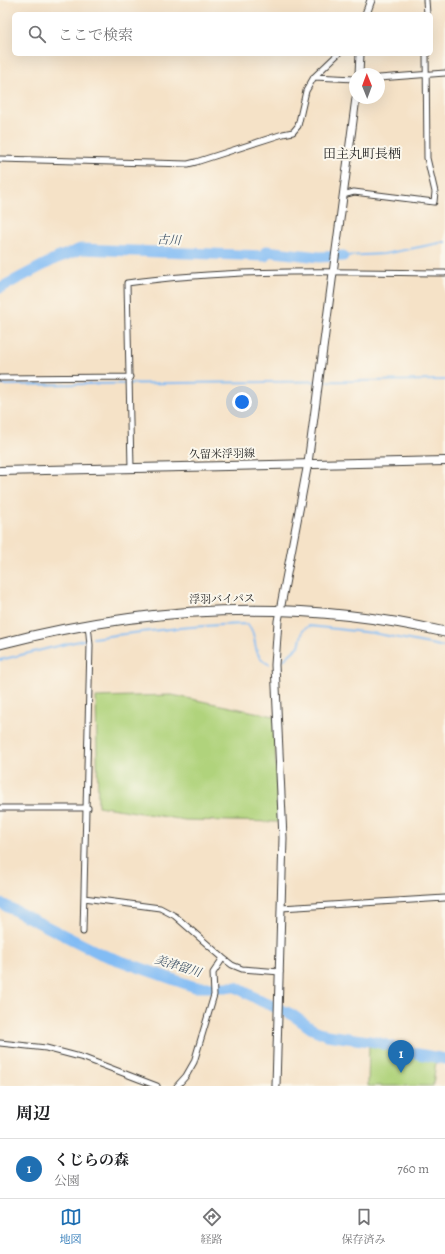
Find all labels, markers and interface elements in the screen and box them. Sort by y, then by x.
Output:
search box [12,12,433,56]
icon: search [26,23,48,45]
text: ここで検索 [58,25,133,45]
north arrow [349,68,385,104]
district label: 田主丸町長栖 [323,145,401,162]
water label: 古川 [157,232,183,248]
your location [232,392,252,412]
street label: 久留米浮羽線 [189,446,255,462]
street label: 浮羽バイパス [189,591,255,607]
water label: 美津留川 [153,951,205,981]
pin: 1 [388,1040,414,1073]
text: 周辺 [16,1102,50,1125]
text: くじらの森 [54,1150,129,1170]
text: 1 [27,1160,31,1177]
text: 760 m [397,1160,429,1177]
text: 公園 [54,1172,80,1189]
tab: 地図 [60,1206,82,1247]
tab: 経路 [201,1206,223,1247]
tab: 保存済み [342,1206,386,1247]

